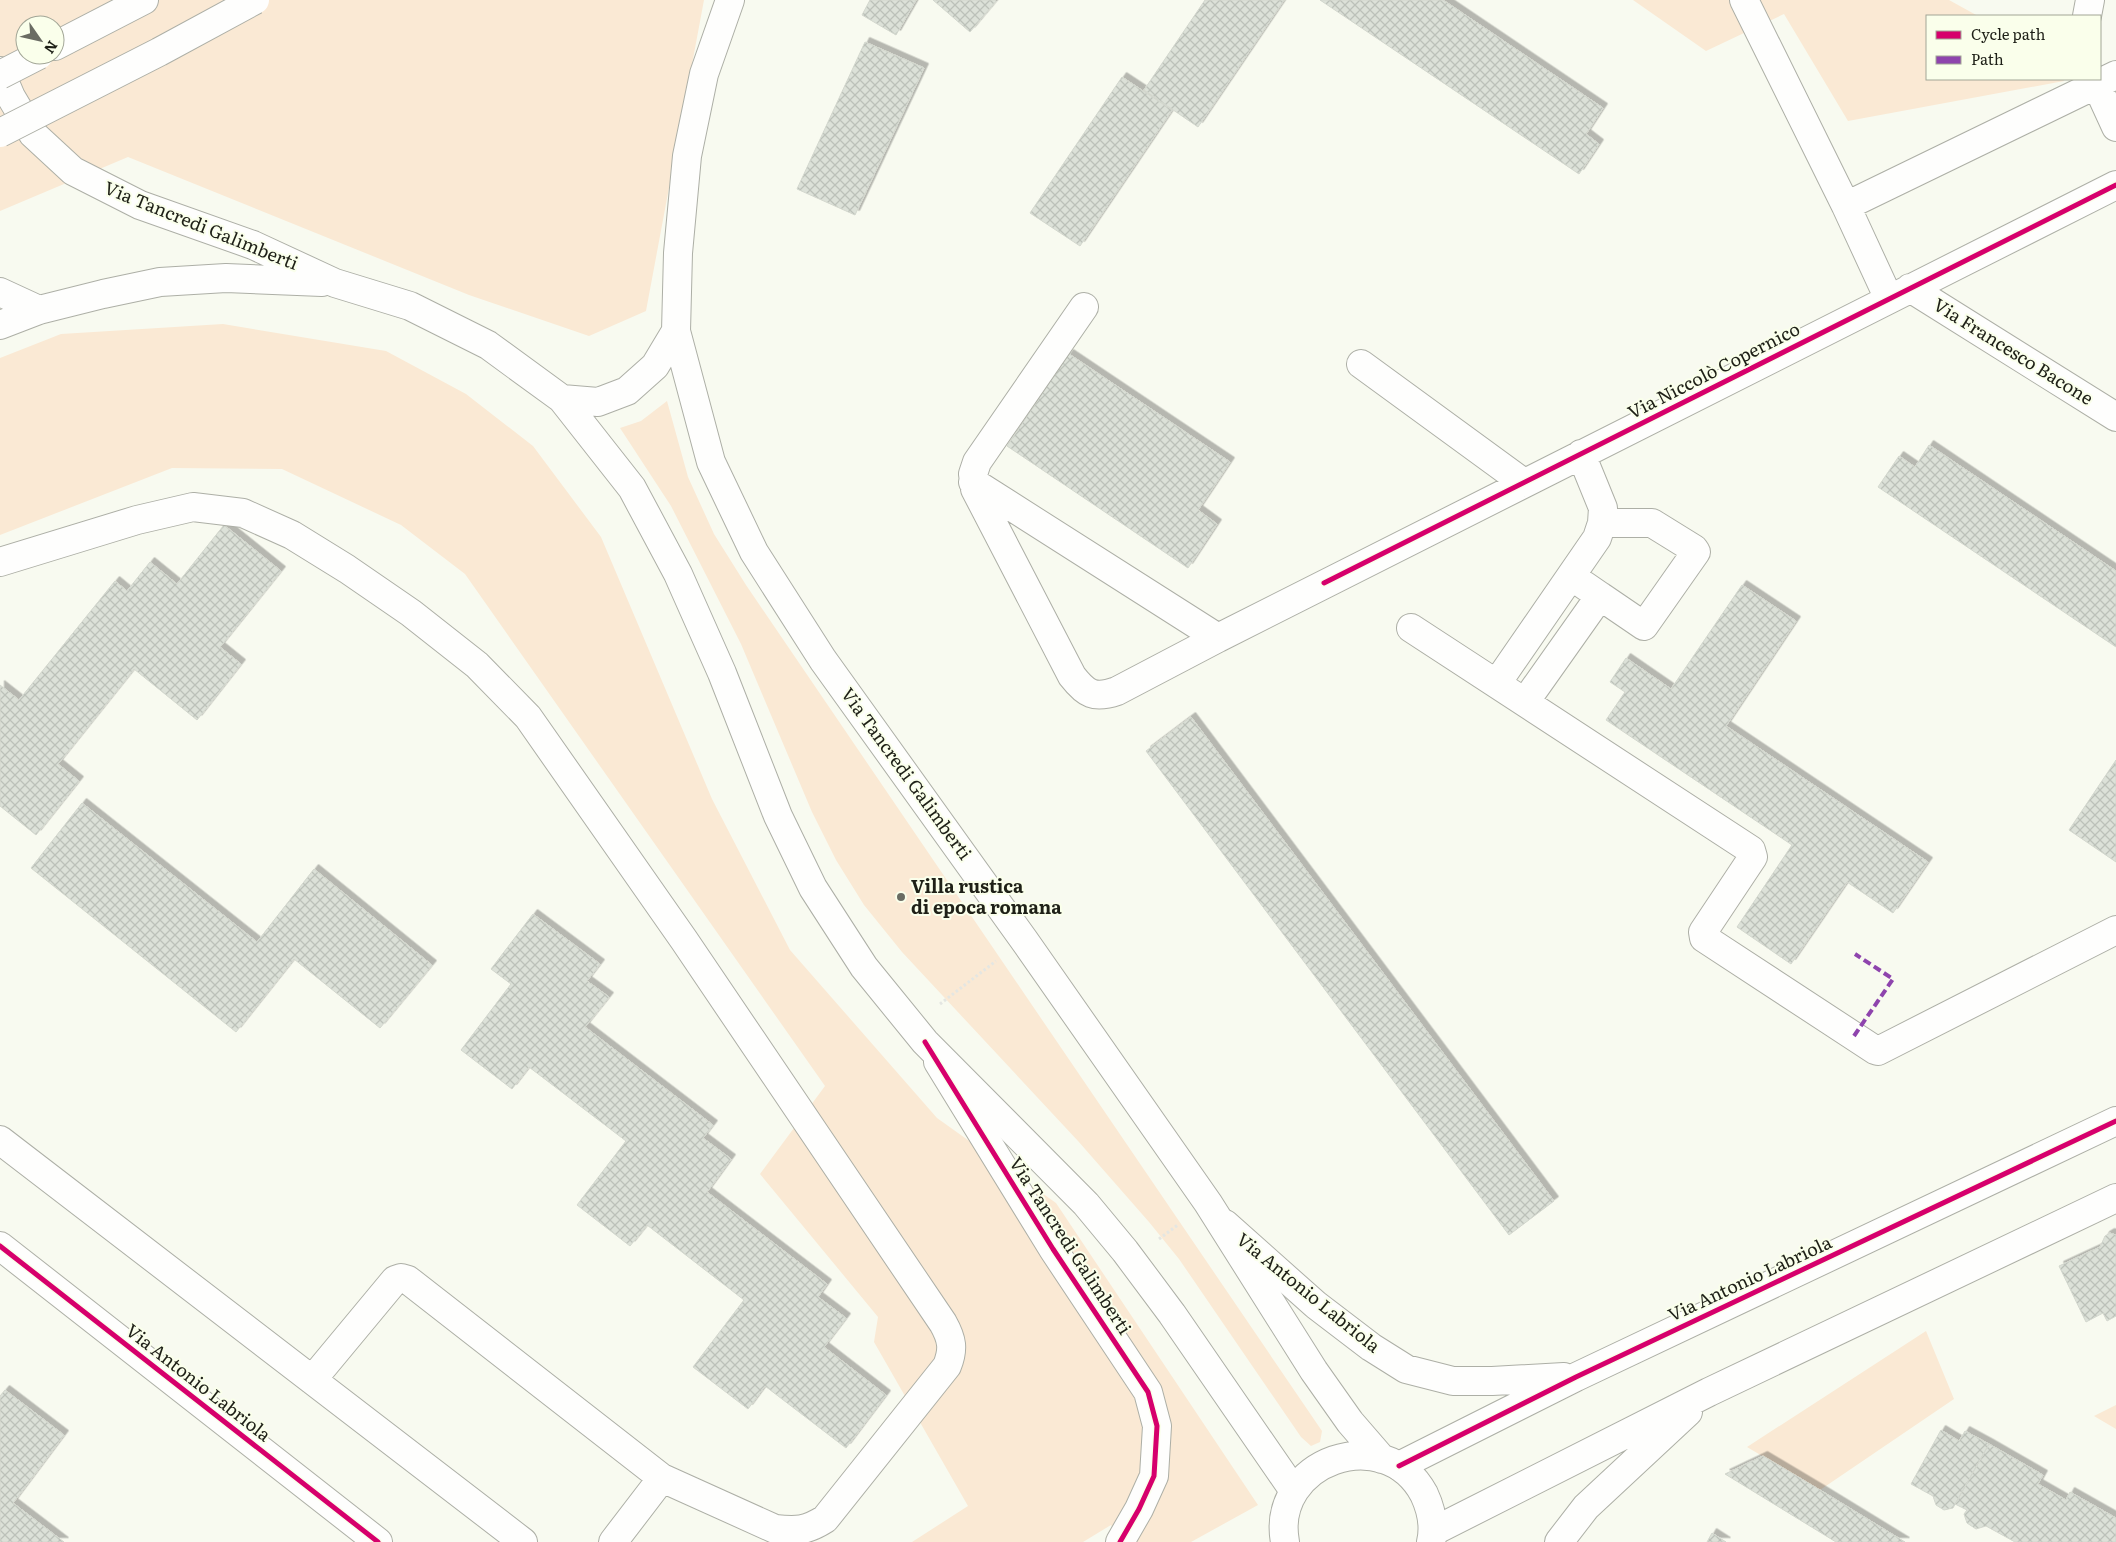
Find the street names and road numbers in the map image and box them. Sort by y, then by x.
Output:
street label: Via Tancredi Galimberti [101,173,303,276]
street label: Via Francesco Bacone [1929,291,2099,411]
street label: Via Niccolò Copernico [1623,315,1804,425]
street label: Via Tancredi Galimberti [835,681,979,865]
street label: Via Tancredi Galimberti [1004,1151,1139,1339]
street label: Via Antonio Labriola [1231,1225,1387,1359]
street label: Via Antonio Labriola [1663,1228,1836,1328]
street label: Via Antonio Labriola [120,1316,278,1447]

